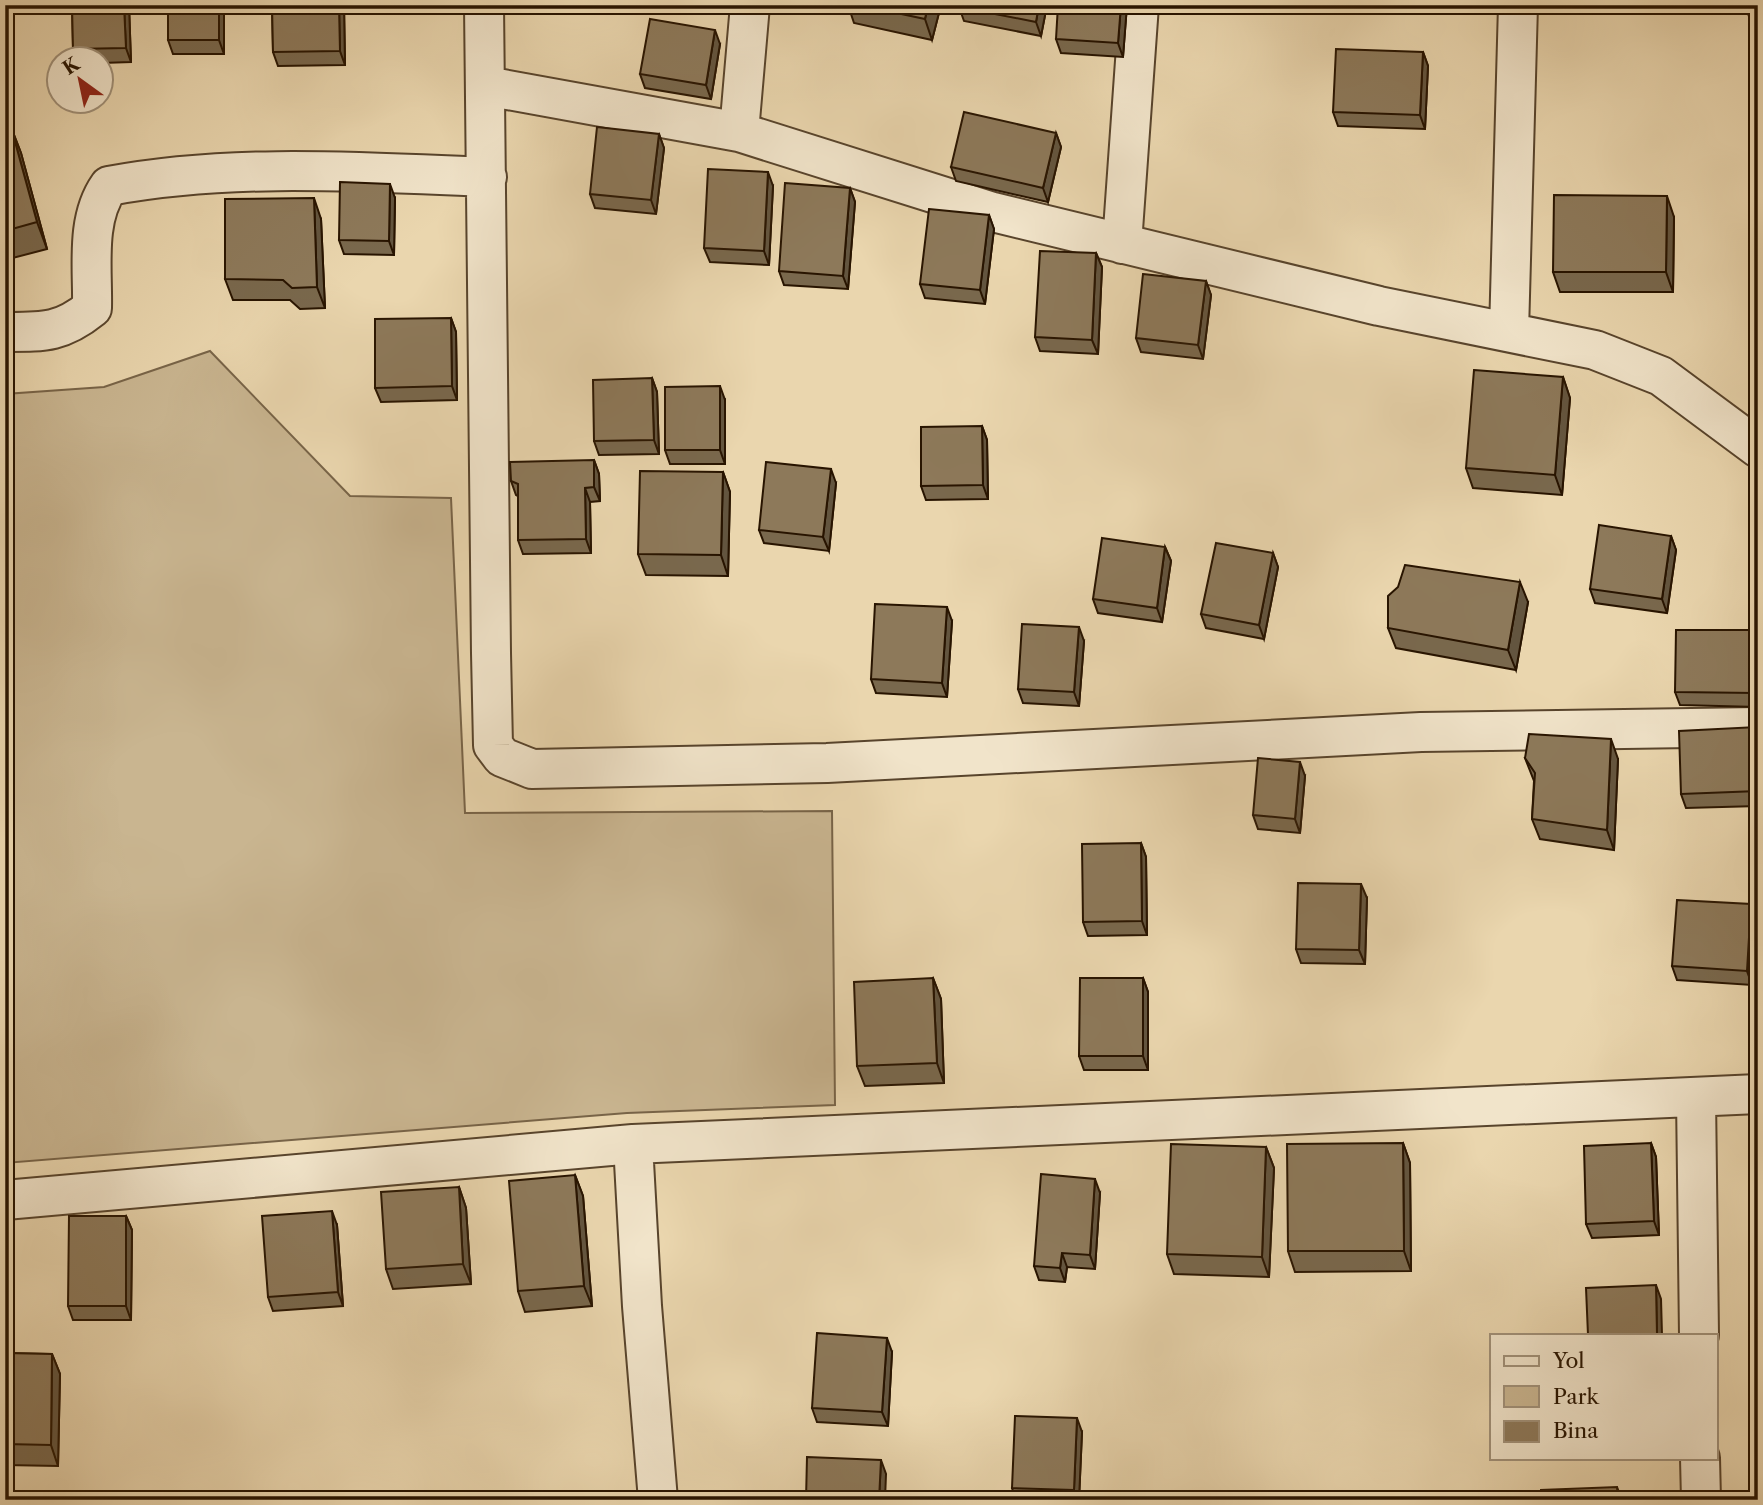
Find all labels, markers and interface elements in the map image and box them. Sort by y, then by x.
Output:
north arrow [46,46,116,116]
text: K [58,52,84,80]
legend [1490,1334,1718,1460]
text: Yol [1552,1348,1585,1373]
text: Park [1553,1384,1599,1409]
text: Bina [1553,1418,1599,1443]

